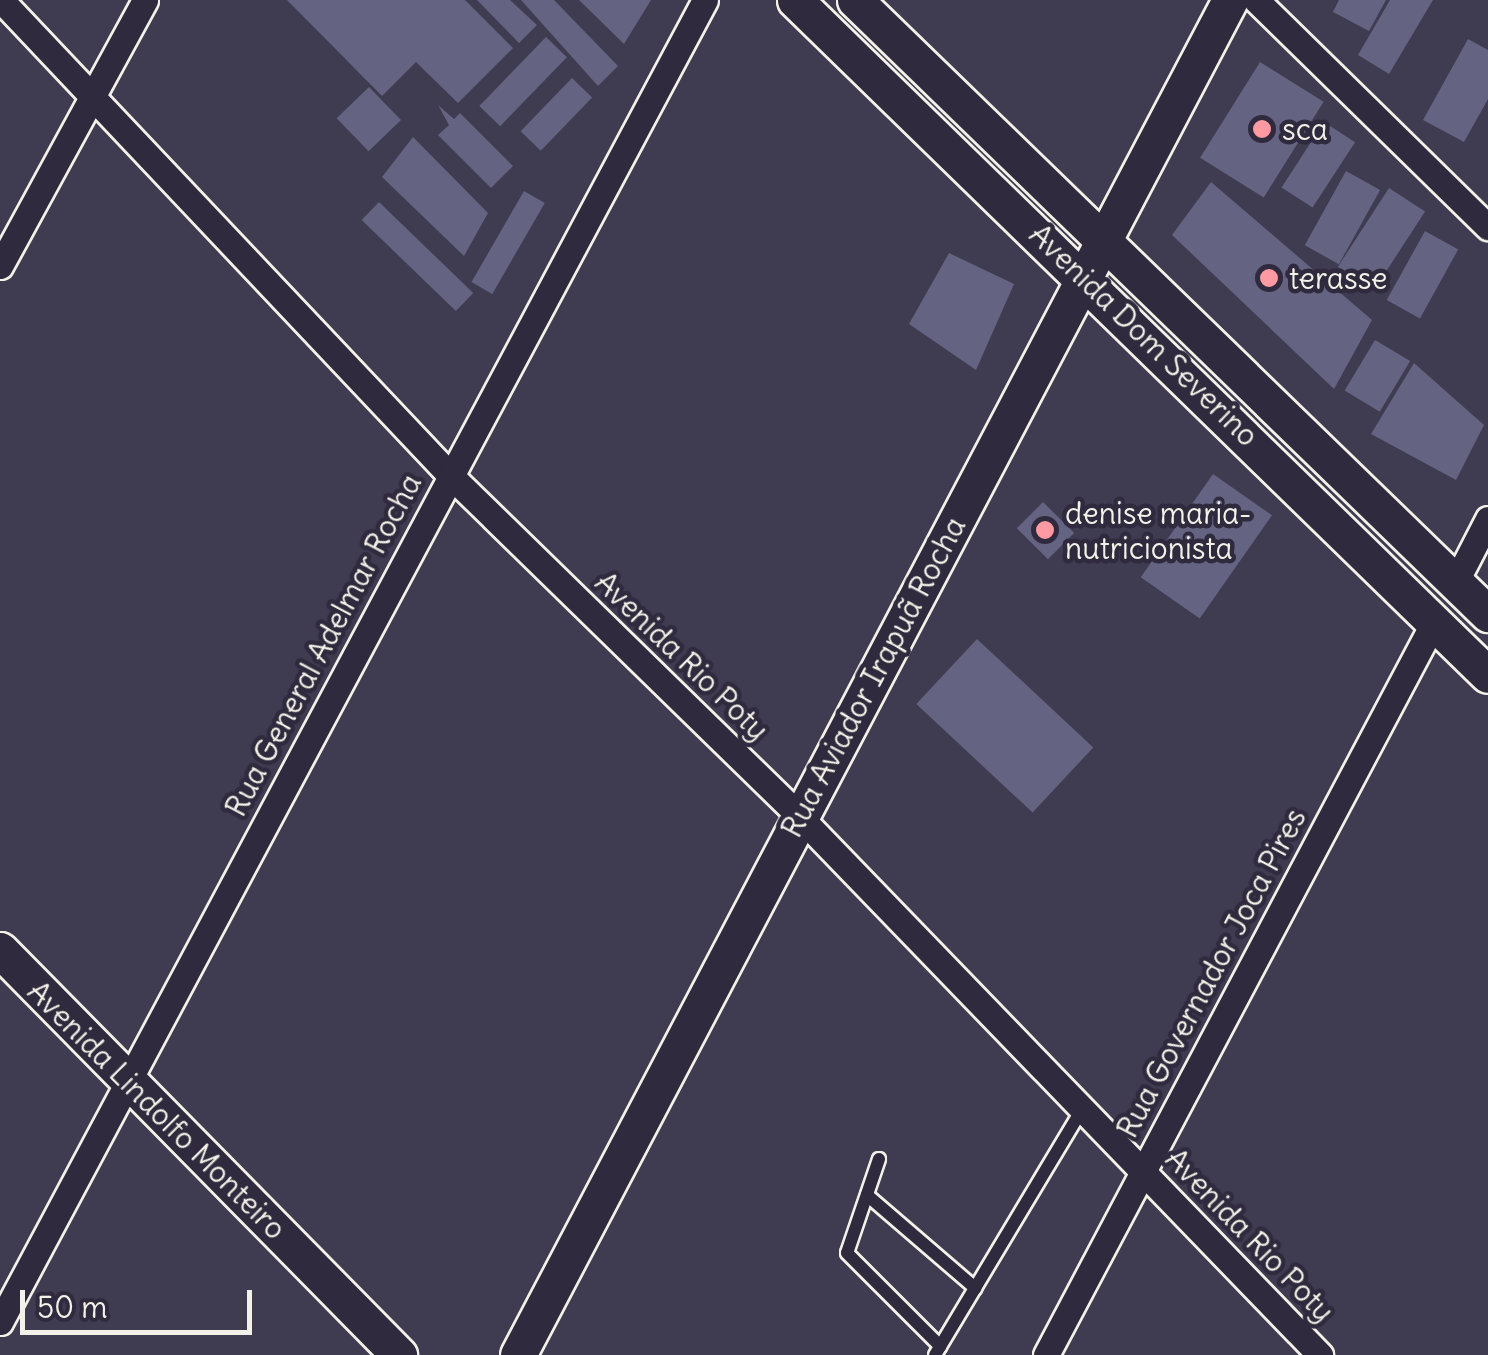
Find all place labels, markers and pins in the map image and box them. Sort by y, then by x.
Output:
place label: sca [1282,111,1328,147]
marker: sca [1251,118,1273,140]
place label: terasse [1289,260,1387,296]
marker: terasse [1258,267,1280,289]
place label: denise maria- nutricionista [1065,495,1252,566]
marker: denise maria- nutricionista [1034,519,1056,541]

